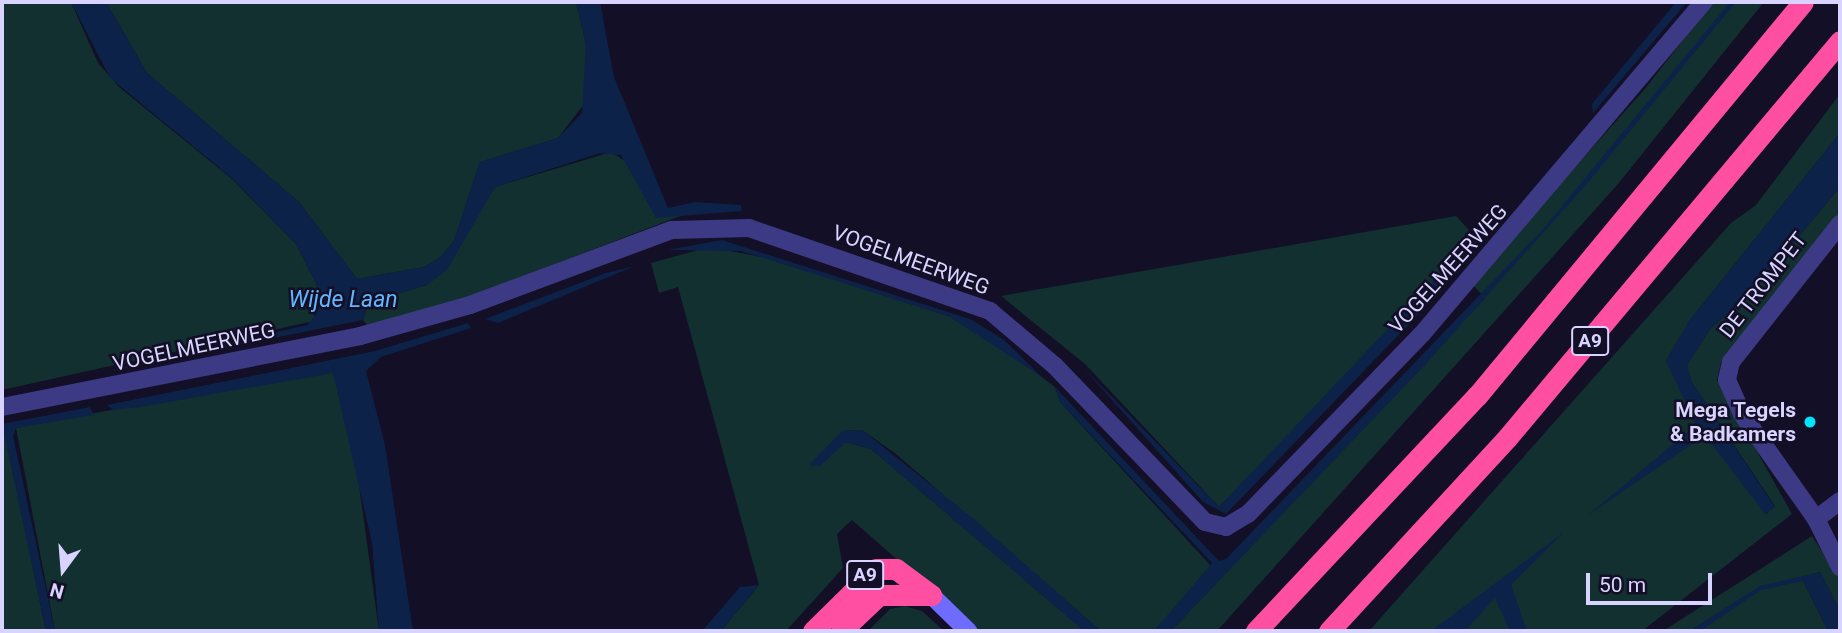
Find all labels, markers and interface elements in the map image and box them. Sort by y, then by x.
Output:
street label: VOGELMEERWEG [1383,199,1513,339]
street label: VOGELMEERWEG [829,220,993,300]
street label: DE TROMPET [1714,227,1812,343]
water label: Wijde Laan [288,286,398,314]
street label: VOGELMEERWEG [111,317,277,377]
road number: A9 [1571,326,1609,356]
place label: Mega Tegels & Badkamers [1670,397,1796,447]
marker: Mega Tegels & Badkamers [1802,414,1818,430]
north arrow [28,535,98,605]
road number: A9 [846,560,884,590]
scale bar [1590,560,1716,604]
text: 50 m [1599,573,1646,597]
text: N [47,578,67,604]

